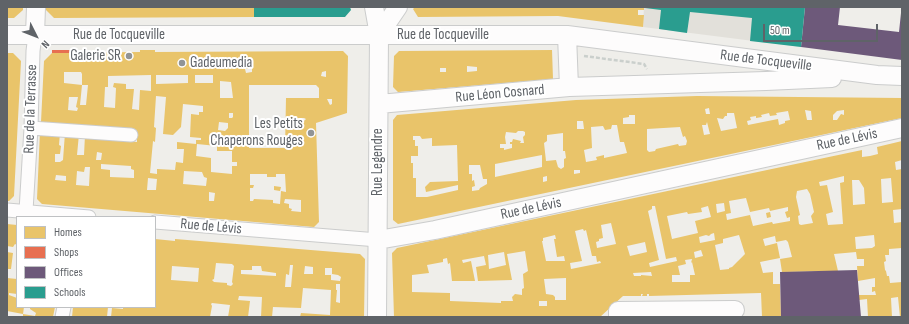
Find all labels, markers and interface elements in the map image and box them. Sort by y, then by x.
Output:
north arrow [16,16,56,56]
scale bar [765,16,880,42]
text: 50 m [770,23,790,38]
street label: Rue de Tocqueville [73,26,165,44]
street label: Rue de Tocqueville [397,26,489,44]
text: N [38,38,52,51]
street label: Rue de Tocqueville [719,46,813,76]
place label: Galerie SR [70,47,121,65]
marker: Galerie SR [124,51,134,61]
place label: Gadeumedia [190,54,252,72]
marker: Gadeumedia [177,58,187,68]
street label: Rue de la Terrasse [20,64,42,154]
street label: Rue Léon Cosnard [455,81,545,107]
place label: Les Petits Chaperons Rouges [210,115,303,150]
street label: Rue de Lévis [815,125,879,155]
marker: Les Petits Chaperons Rouges [306,128,316,138]
street label: Rue Legendre [369,128,387,196]
street label: Rue de Lévis [499,194,563,224]
street label: Rue de Lévis [180,215,242,239]
legend [16,216,156,308]
text: Homes [54,225,82,240]
text: Shops [54,245,79,260]
text: Offices [54,265,83,280]
text: Schools [54,285,86,300]

